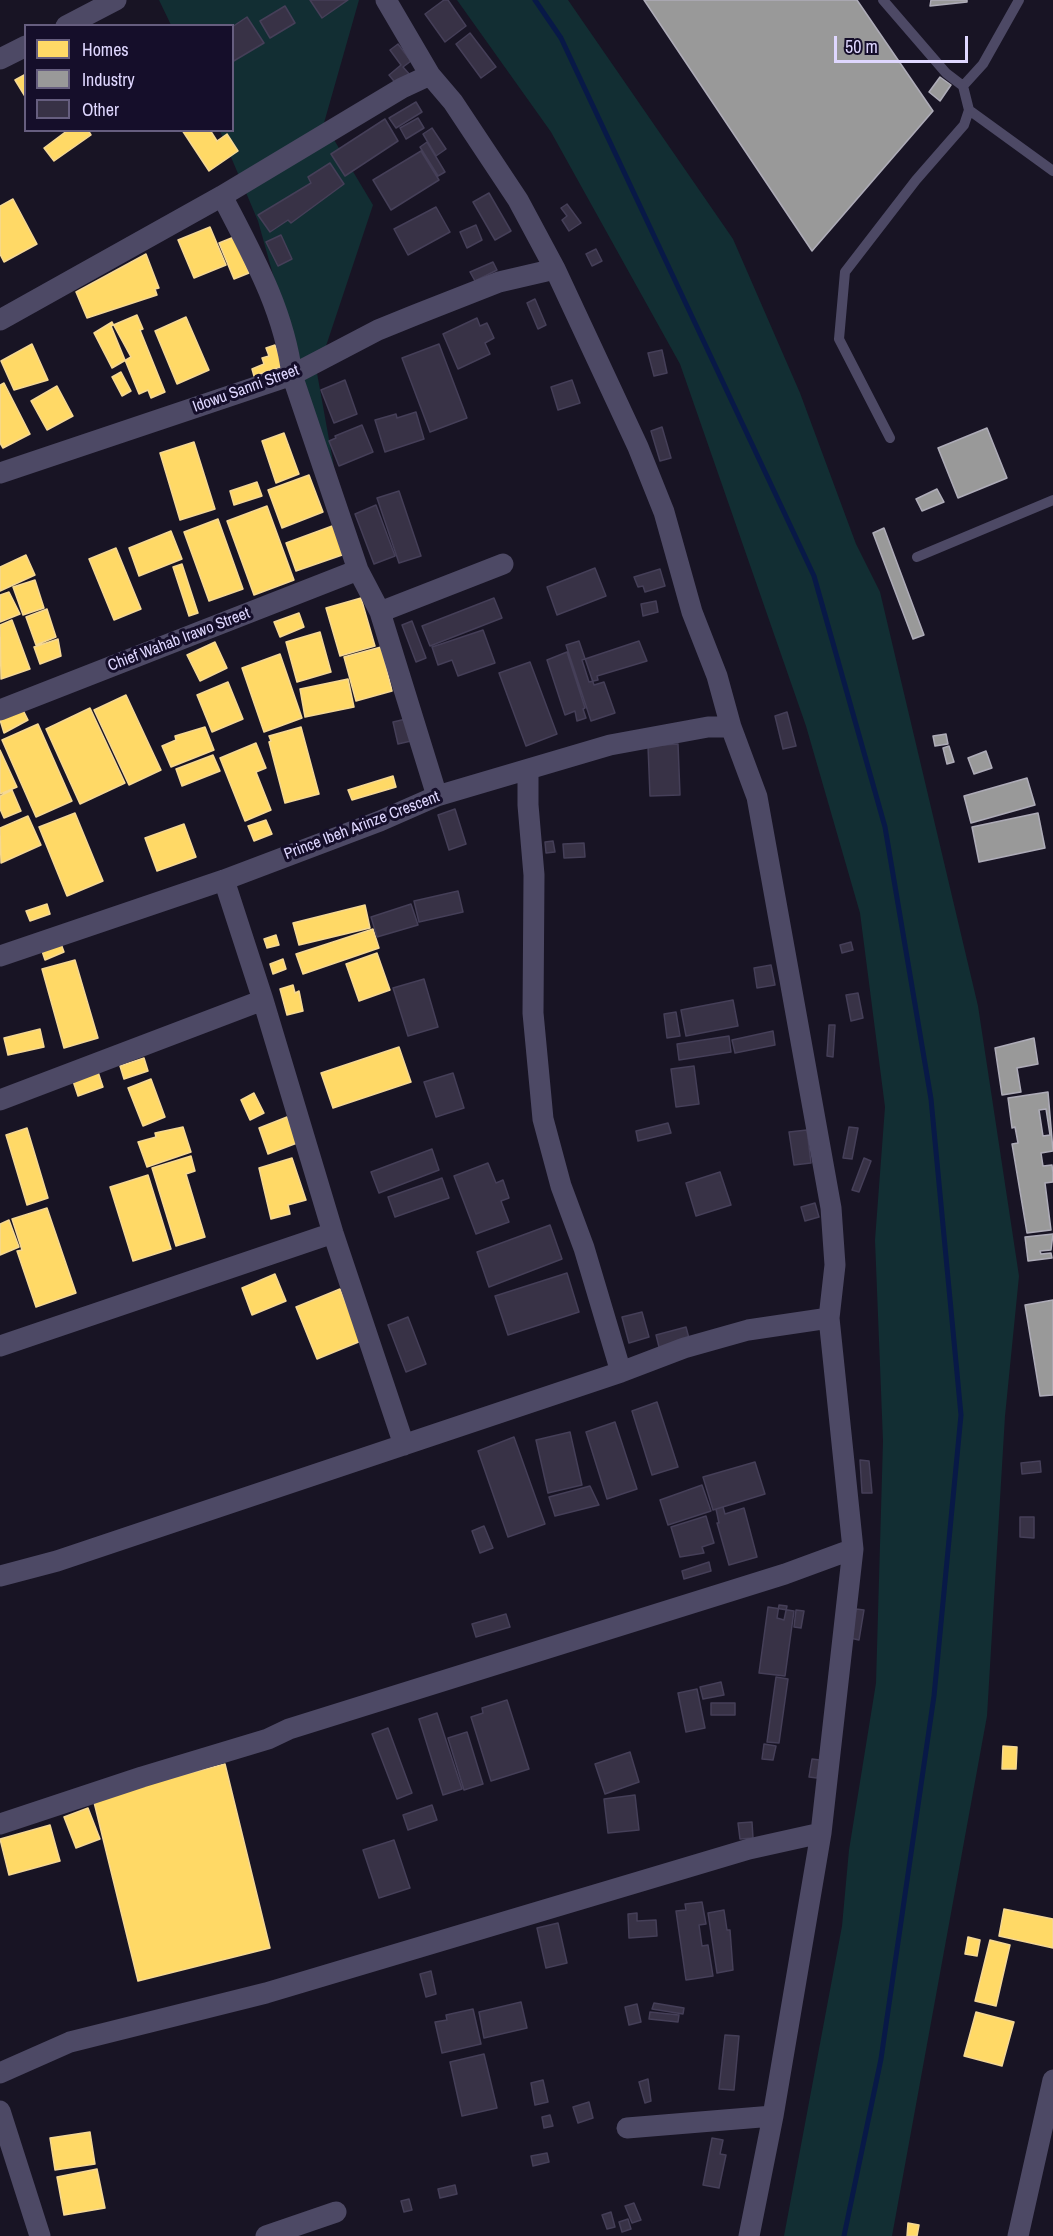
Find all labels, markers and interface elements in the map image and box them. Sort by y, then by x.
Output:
legend [24,24,234,132]
scale bar [837,24,970,62]
text: 50 m [845,34,878,59]
text: Homes [82,37,129,62]
text: Industry [82,67,135,92]
text: Other [82,97,119,122]
street label: Idowu Sanni Street [190,361,302,417]
street label: Chief Wahab Irawo Street [105,604,253,676]
street label: Prince Ibeh Arinze Crescent [282,788,442,864]

